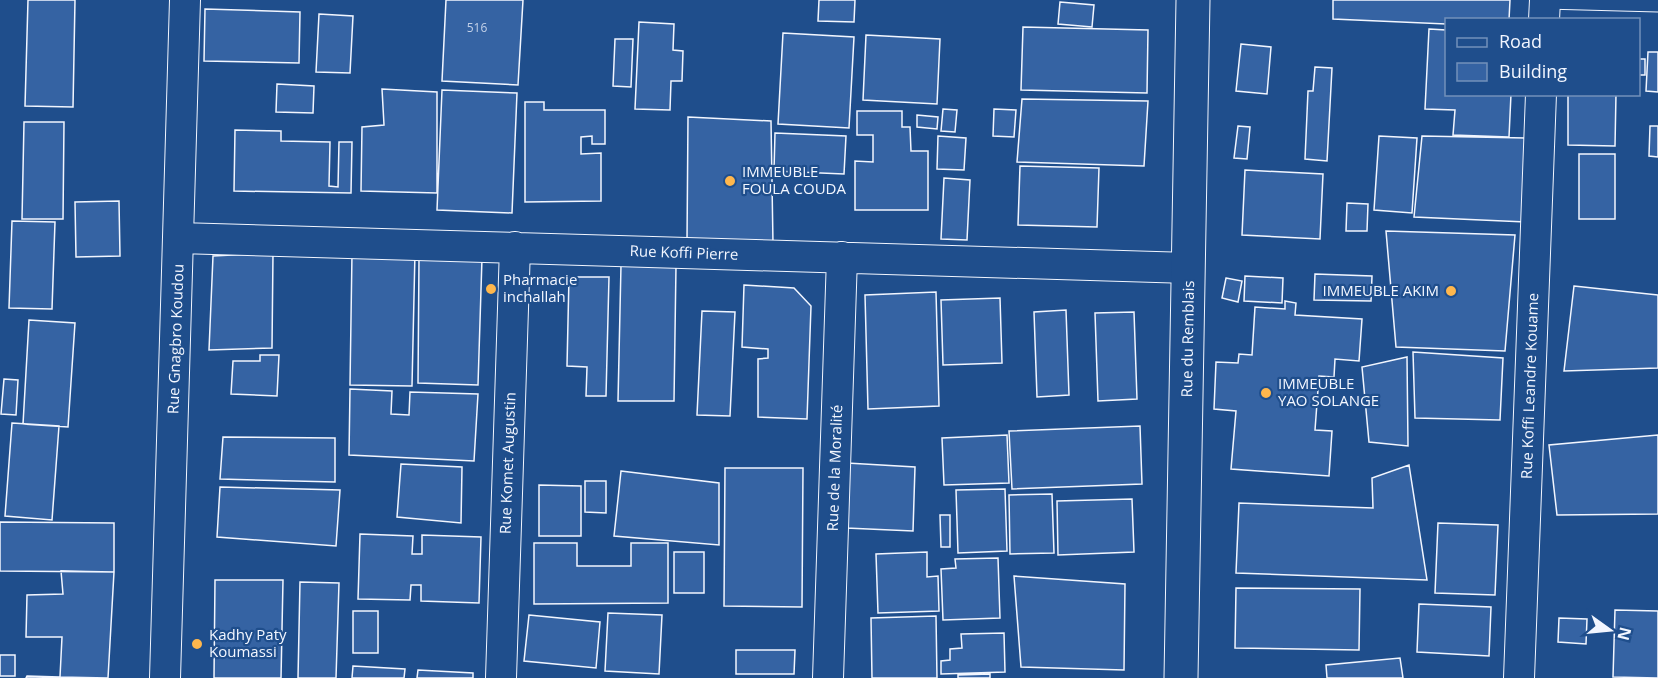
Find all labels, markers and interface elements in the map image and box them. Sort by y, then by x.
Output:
legend [1445,18,1640,96]
house number: 516 [467,19,487,36]
text: Road [1499,29,1542,53]
text: Building [1499,59,1567,83]
place label: IMMEUBLE FOULA COUDA [742,161,846,198]
marker: IMMEUBLE FOULA COUDA [723,174,737,188]
street label: Rue Koffi Pierre [629,240,739,264]
street label: Rue Gnagbro Koudou [162,263,188,414]
place label: Pharmacie inchallah [503,269,577,306]
street label: Rue du Remblais [1176,280,1198,398]
place label: IMMEUBLE AKIM [1322,280,1439,300]
marker: Pharmacie inchallah [484,282,498,296]
marker: IMMEUBLE AKIM [1444,284,1458,298]
street label: Rue Koffi Leandre Kouame [1516,293,1542,479]
place label: IMMEUBLE YAO SOLANGE [1278,373,1379,410]
marker: IMMEUBLE YAO SOLANGE [1259,386,1273,400]
street label: Rue Komet Augustin [495,392,519,534]
street label: Rue de la Moralité [822,404,846,532]
north arrow [1580,600,1640,660]
place label: Kadhy Paty Koumassi [209,624,287,661]
text: N [1612,625,1637,643]
marker: Kadhy Paty Koumassi [190,637,204,651]

